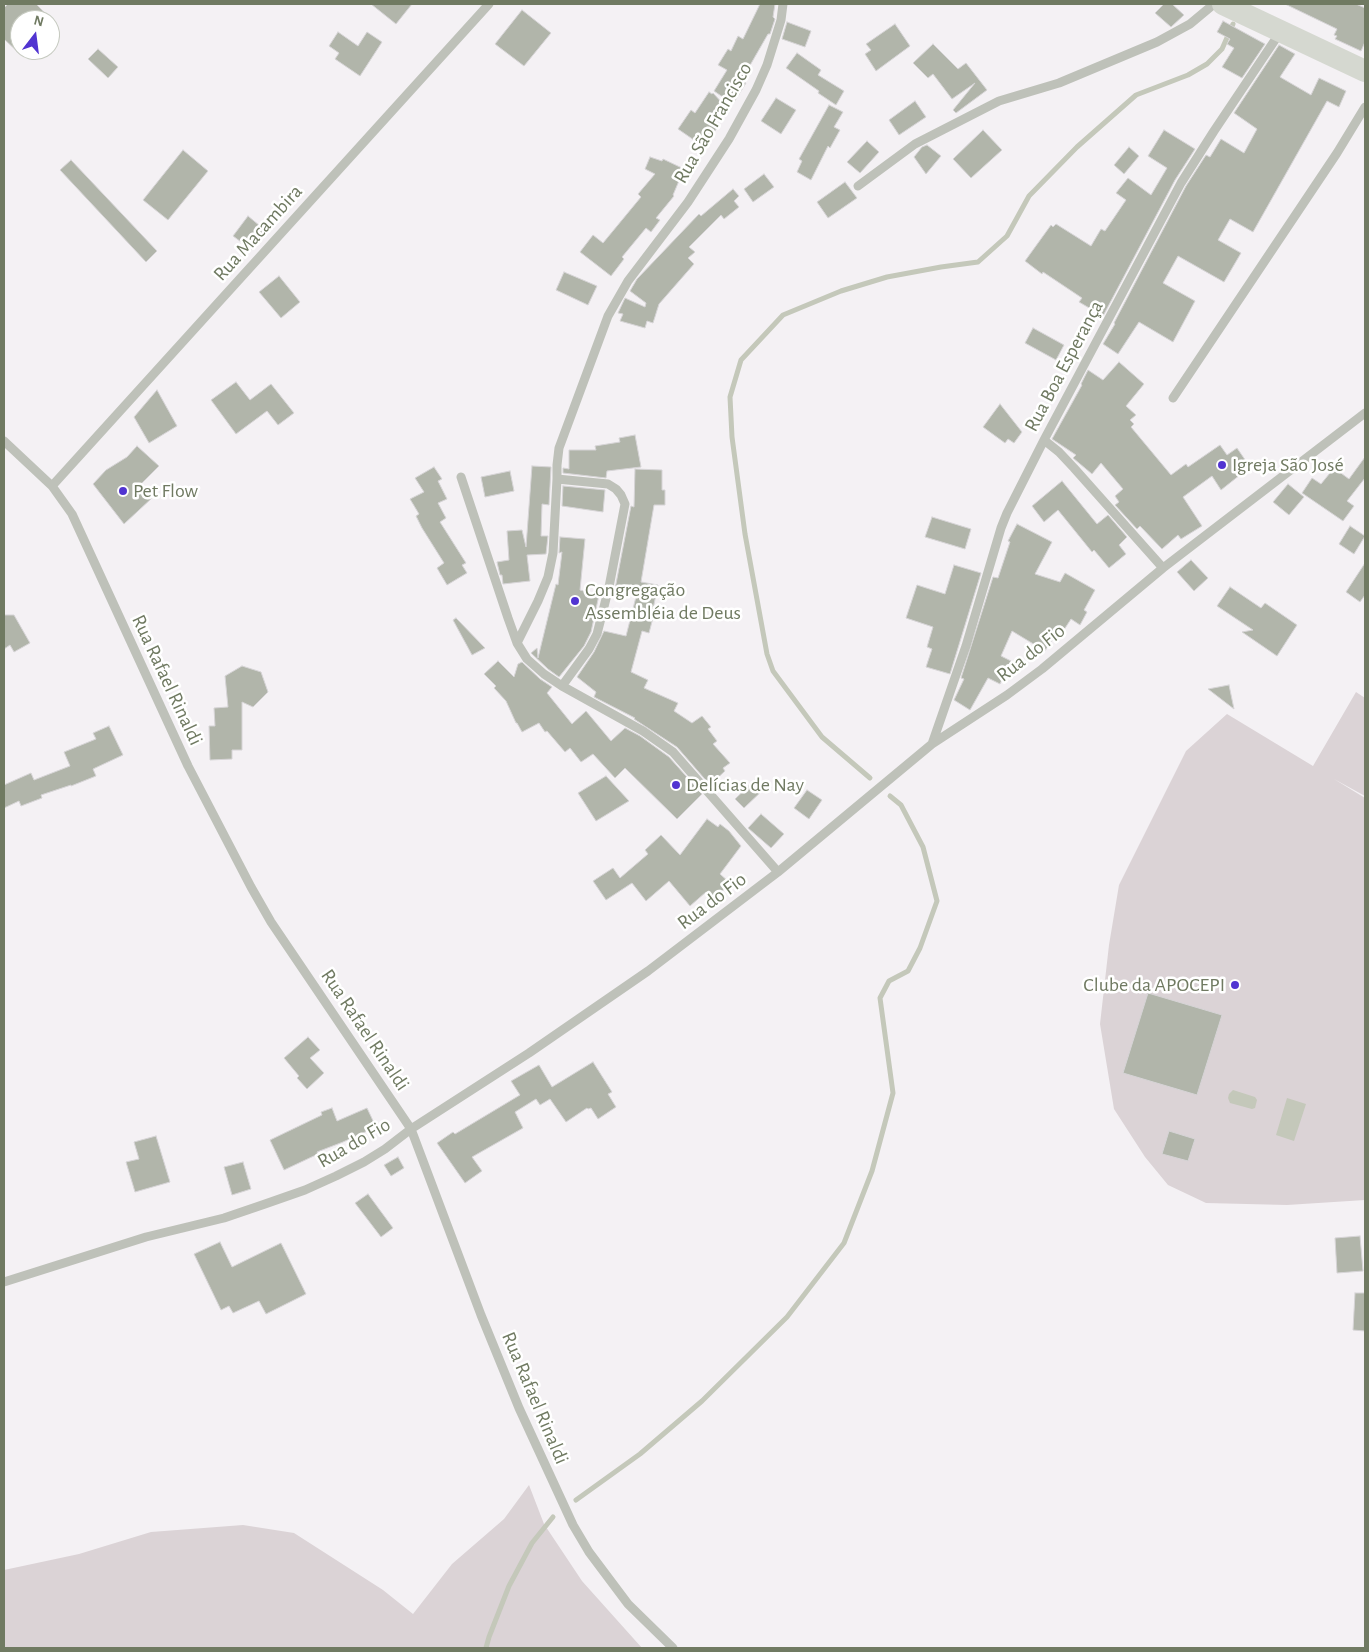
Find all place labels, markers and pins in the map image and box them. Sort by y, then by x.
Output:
place label: Igreja São José [1232,453,1344,477]
marker: Igreja São José [1216,459,1228,471]
place label: Pet Flow [133,479,198,503]
marker: Pet Flow [117,485,129,497]
place label: Congregação Assembléia de Deus [585,578,741,625]
marker: Congregação Assembléia de Deus [569,595,581,607]
place label: Delícias de Nay [686,773,804,797]
marker: Delícias de Nay [670,779,682,791]
place label: Clube da APOCEPI [1083,973,1225,997]
marker: Clube da APOCEPI [1229,979,1241,991]

